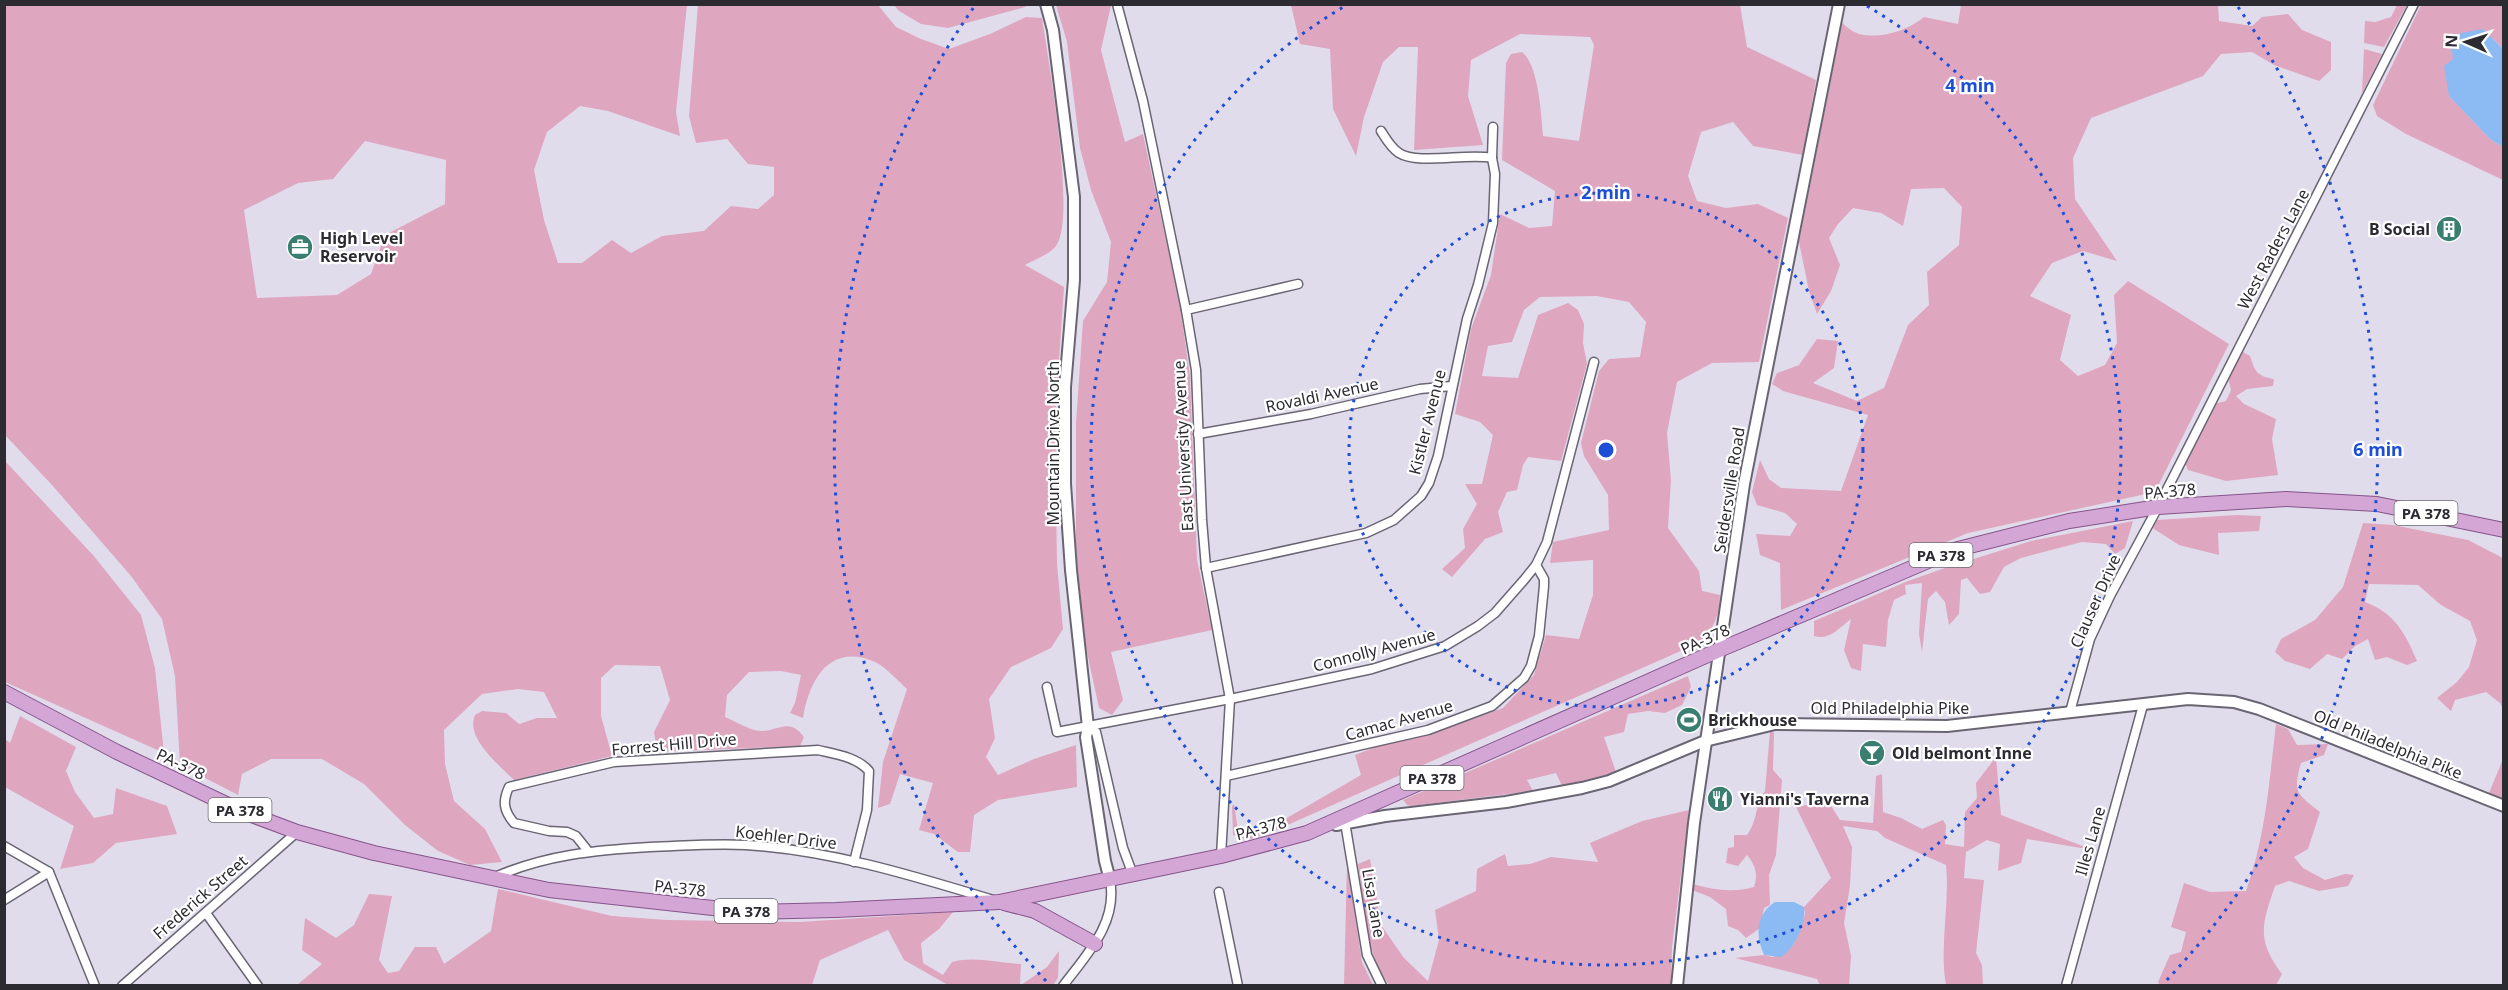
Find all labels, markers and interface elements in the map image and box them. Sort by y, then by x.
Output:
north arrow [2436,12,2496,72]
text: N [2440,34,2462,48]
text: 4 min [1945,73,1995,97]
text: 2 min [1581,180,1631,204]
street label: West Raders Lane [2232,185,2314,313]
building icon: B Social [2434,214,2464,244]
place label: B Social [2369,218,2430,240]
place label: High Level Reservoir [320,227,403,267]
office icon: High Level Reservoir [285,232,315,262]
street label: East University Avenue [1168,360,1198,532]
street label: Mountain Drive North [1042,361,1064,525]
street label: Kistler Avenue [1403,367,1451,477]
street label: Rovaldi Avenue [1264,372,1380,418]
street label: Seidersville Road [1708,425,1750,555]
text: 6 min [2353,437,2403,461]
centre of rings [1596,440,1616,460]
street label: PA-378 [2143,478,2197,504]
road number: PA 378 [2394,501,2458,525]
road number: PA 378 [1910,543,1972,567]
street label: Clauser Drive [2065,551,2125,651]
street label: PA-378 [1677,618,1733,660]
street label: Connolly Avenue [1310,623,1438,677]
street label: Camac Avenue [1343,694,1455,746]
street label: Old Philadelphia Pike [1811,697,1969,719]
street label: Old Philadelphia Pike [2310,704,2466,784]
sports icon: Brickhouse [1674,705,1704,735]
place label: Brickhouse [1708,709,1797,731]
street label: Forrest Hill Drive [611,728,737,760]
bar icon: Old belmont Inne [1857,738,1887,768]
place label: Old belmont Inne [1892,742,2032,764]
street label: PA-378 [153,743,209,785]
road number: PA 378 [1400,766,1464,790]
restaurant icon: Yianni's Taverna [1705,784,1735,814]
place label: Yianni's Taverna [1740,788,1869,810]
road number: PA 378 [208,798,272,822]
street label: Illes Lane [2070,804,2110,878]
street label: PA-378 [1233,811,1289,845]
street label: Koehler Drive [734,820,838,854]
street label: Frederick Street [148,850,252,944]
street label: Lisa Lane [1357,867,1391,939]
street label: PA-378 [653,874,707,902]
road number: PA 378 [714,899,777,923]

